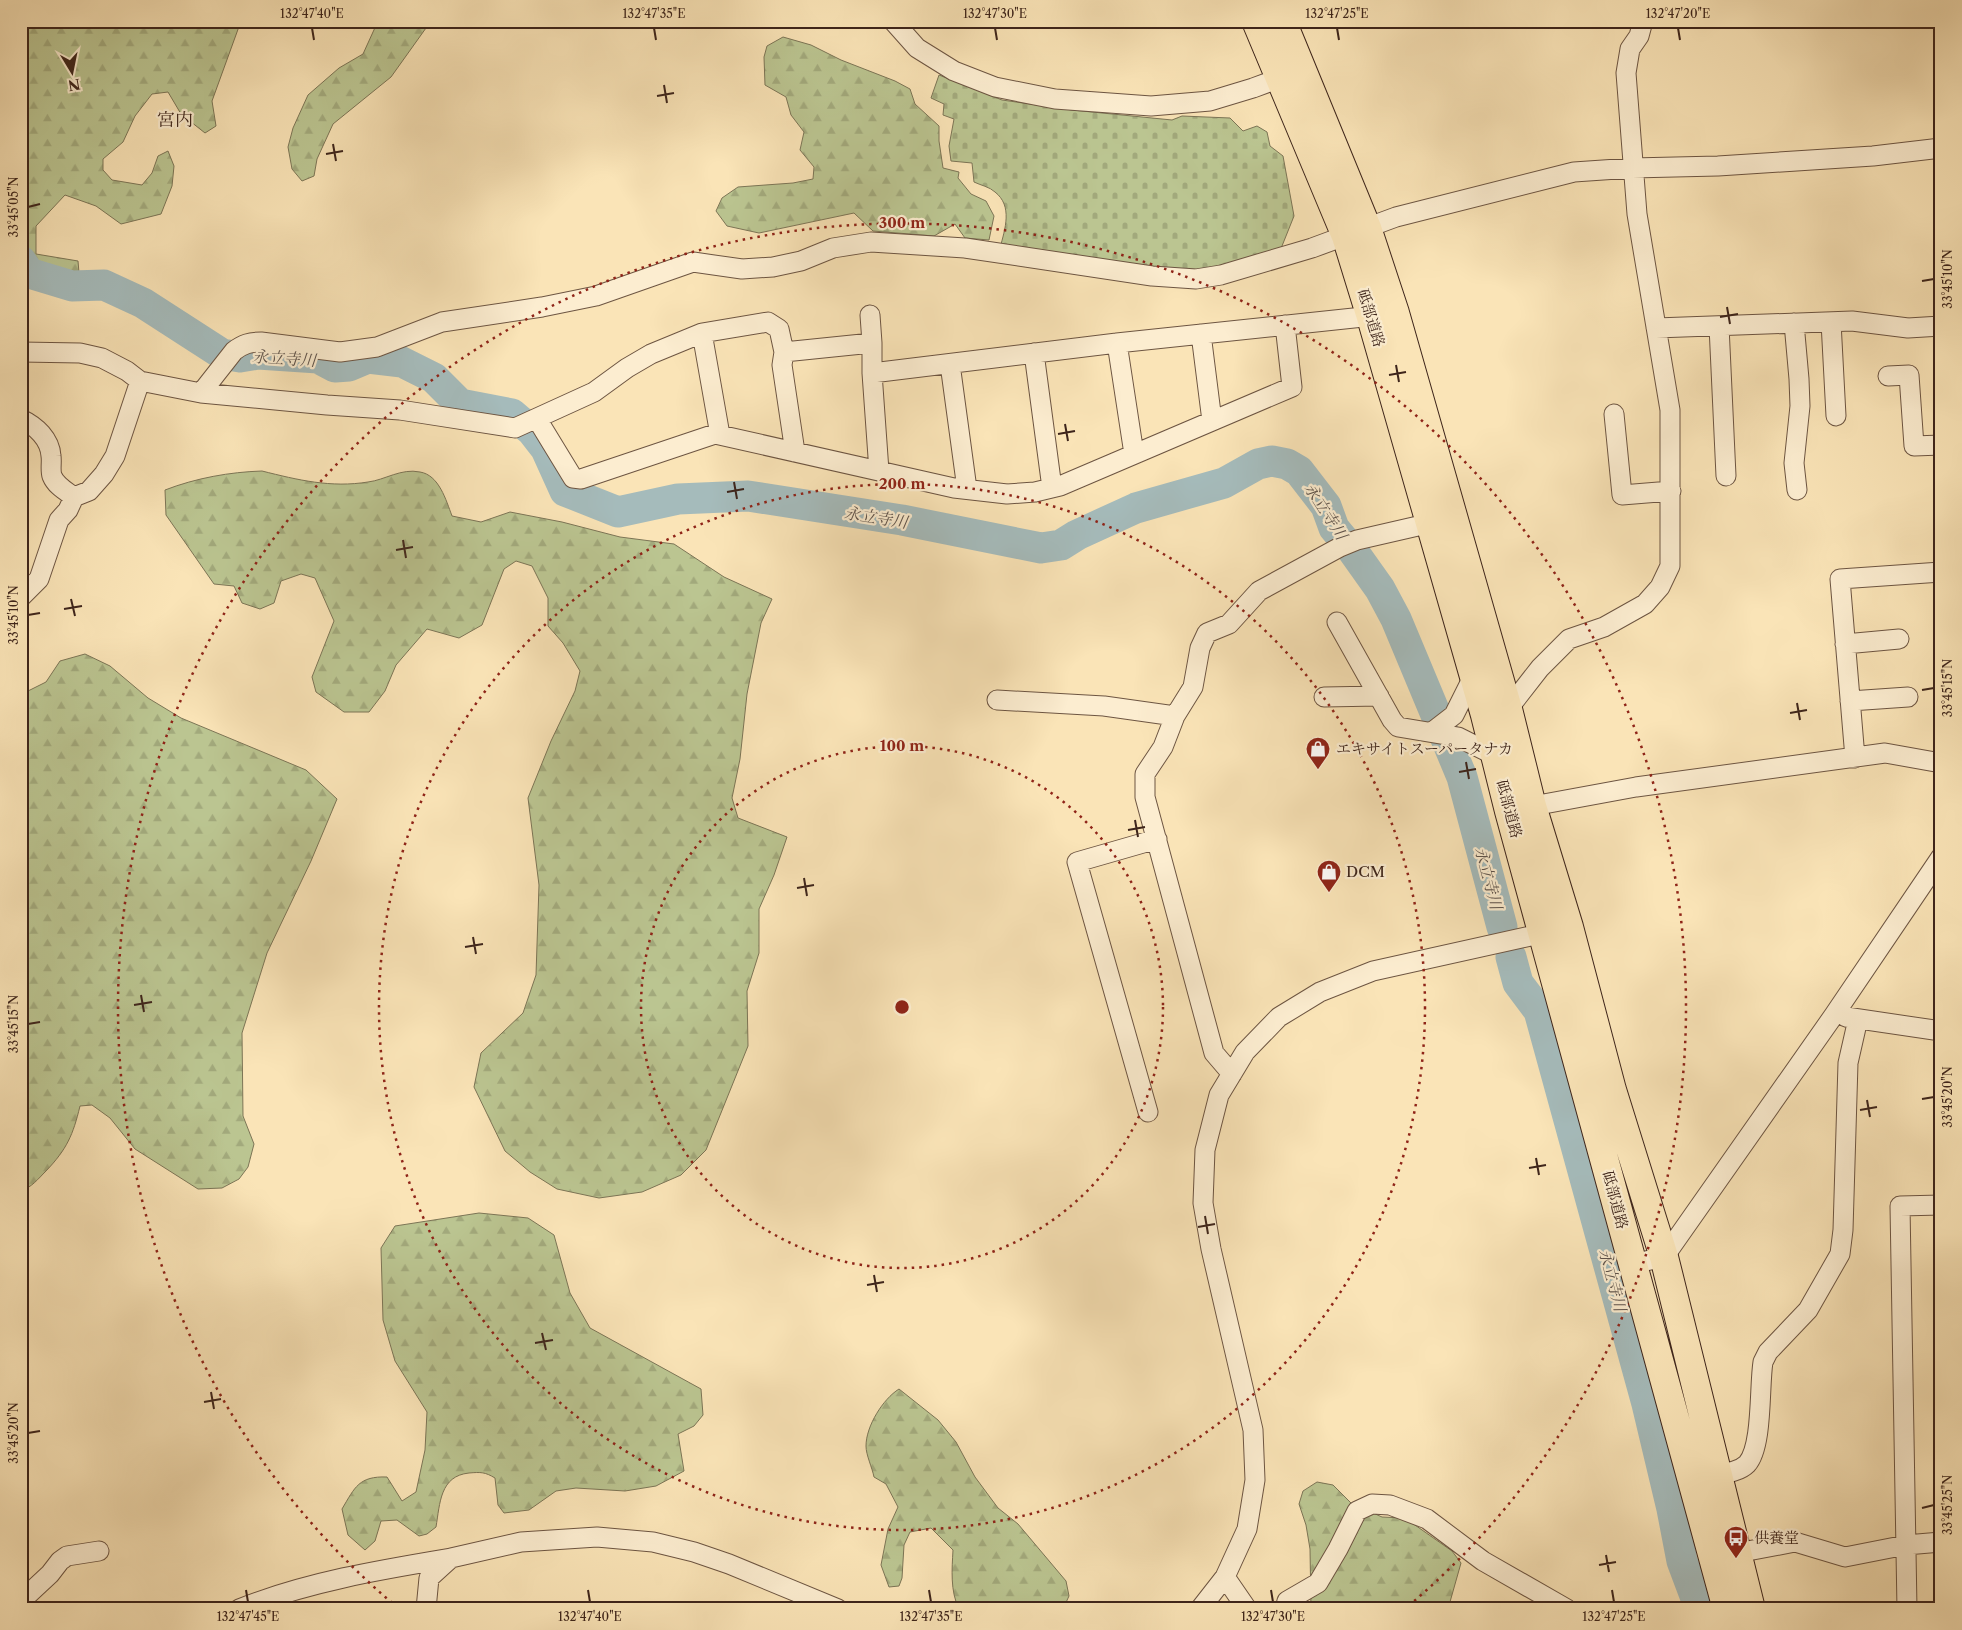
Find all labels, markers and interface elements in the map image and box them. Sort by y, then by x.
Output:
text: 132°47'40"E [280,6,344,21]
text: 132°47'35"E [623,6,685,21]
text: 132°47'30"E [963,6,1027,21]
text: 132°47'25"E [1305,6,1369,21]
text: 132°47'20"E [1646,6,1710,21]
north arrow [48,48,98,98]
text: N [67,75,82,95]
district label: 宮内 [157,109,193,131]
text: 33°45'05"N [6,176,21,237]
text: 300 m [879,213,925,232]
text: 33°45'10"N [1940,249,1955,309]
street label: 砥部道路 [1354,286,1389,349]
water label: 永立寺川 [251,346,319,370]
text: 200 m [879,474,925,493]
water label: 永立寺川 [1300,479,1353,545]
water label: 永立寺川 [843,502,911,532]
text: 33°45'10"N [6,585,21,645]
text: 33°45'15"N [1940,659,1955,717]
text: 100 m [880,736,924,755]
shop icon: エキサイトスーパータナカ [1305,736,1331,770]
place label: エキサイトスーパータナカ [1336,739,1513,758]
street label: 砥部道路 [1493,777,1526,840]
water label: 永立寺川 [1471,844,1507,913]
shop icon: DCM [1316,859,1342,893]
place label: DCM [1346,862,1385,881]
text: 33°45'15"N [6,995,21,1053]
centre of rings [893,998,911,1016]
text: 33°45'20"N [1940,1066,1955,1128]
street label: 砥部道路 [1599,1168,1632,1231]
water label: 永立寺川 [1595,1246,1631,1315]
text: 33°45'20"N [6,1402,21,1464]
text: 33°45'25"N [1940,1475,1955,1535]
bus stop icon: 供養堂 [1723,1525,1749,1559]
place label: 供養堂 [1754,1528,1799,1547]
text: 132°47'45"E [217,1609,279,1624]
text: 132°47'40"E [558,1609,622,1624]
text: 132°47'35"E [900,1609,962,1624]
text: 132°47'30"E [1241,1609,1305,1624]
text: 132°47'25"E [1582,1609,1646,1624]

